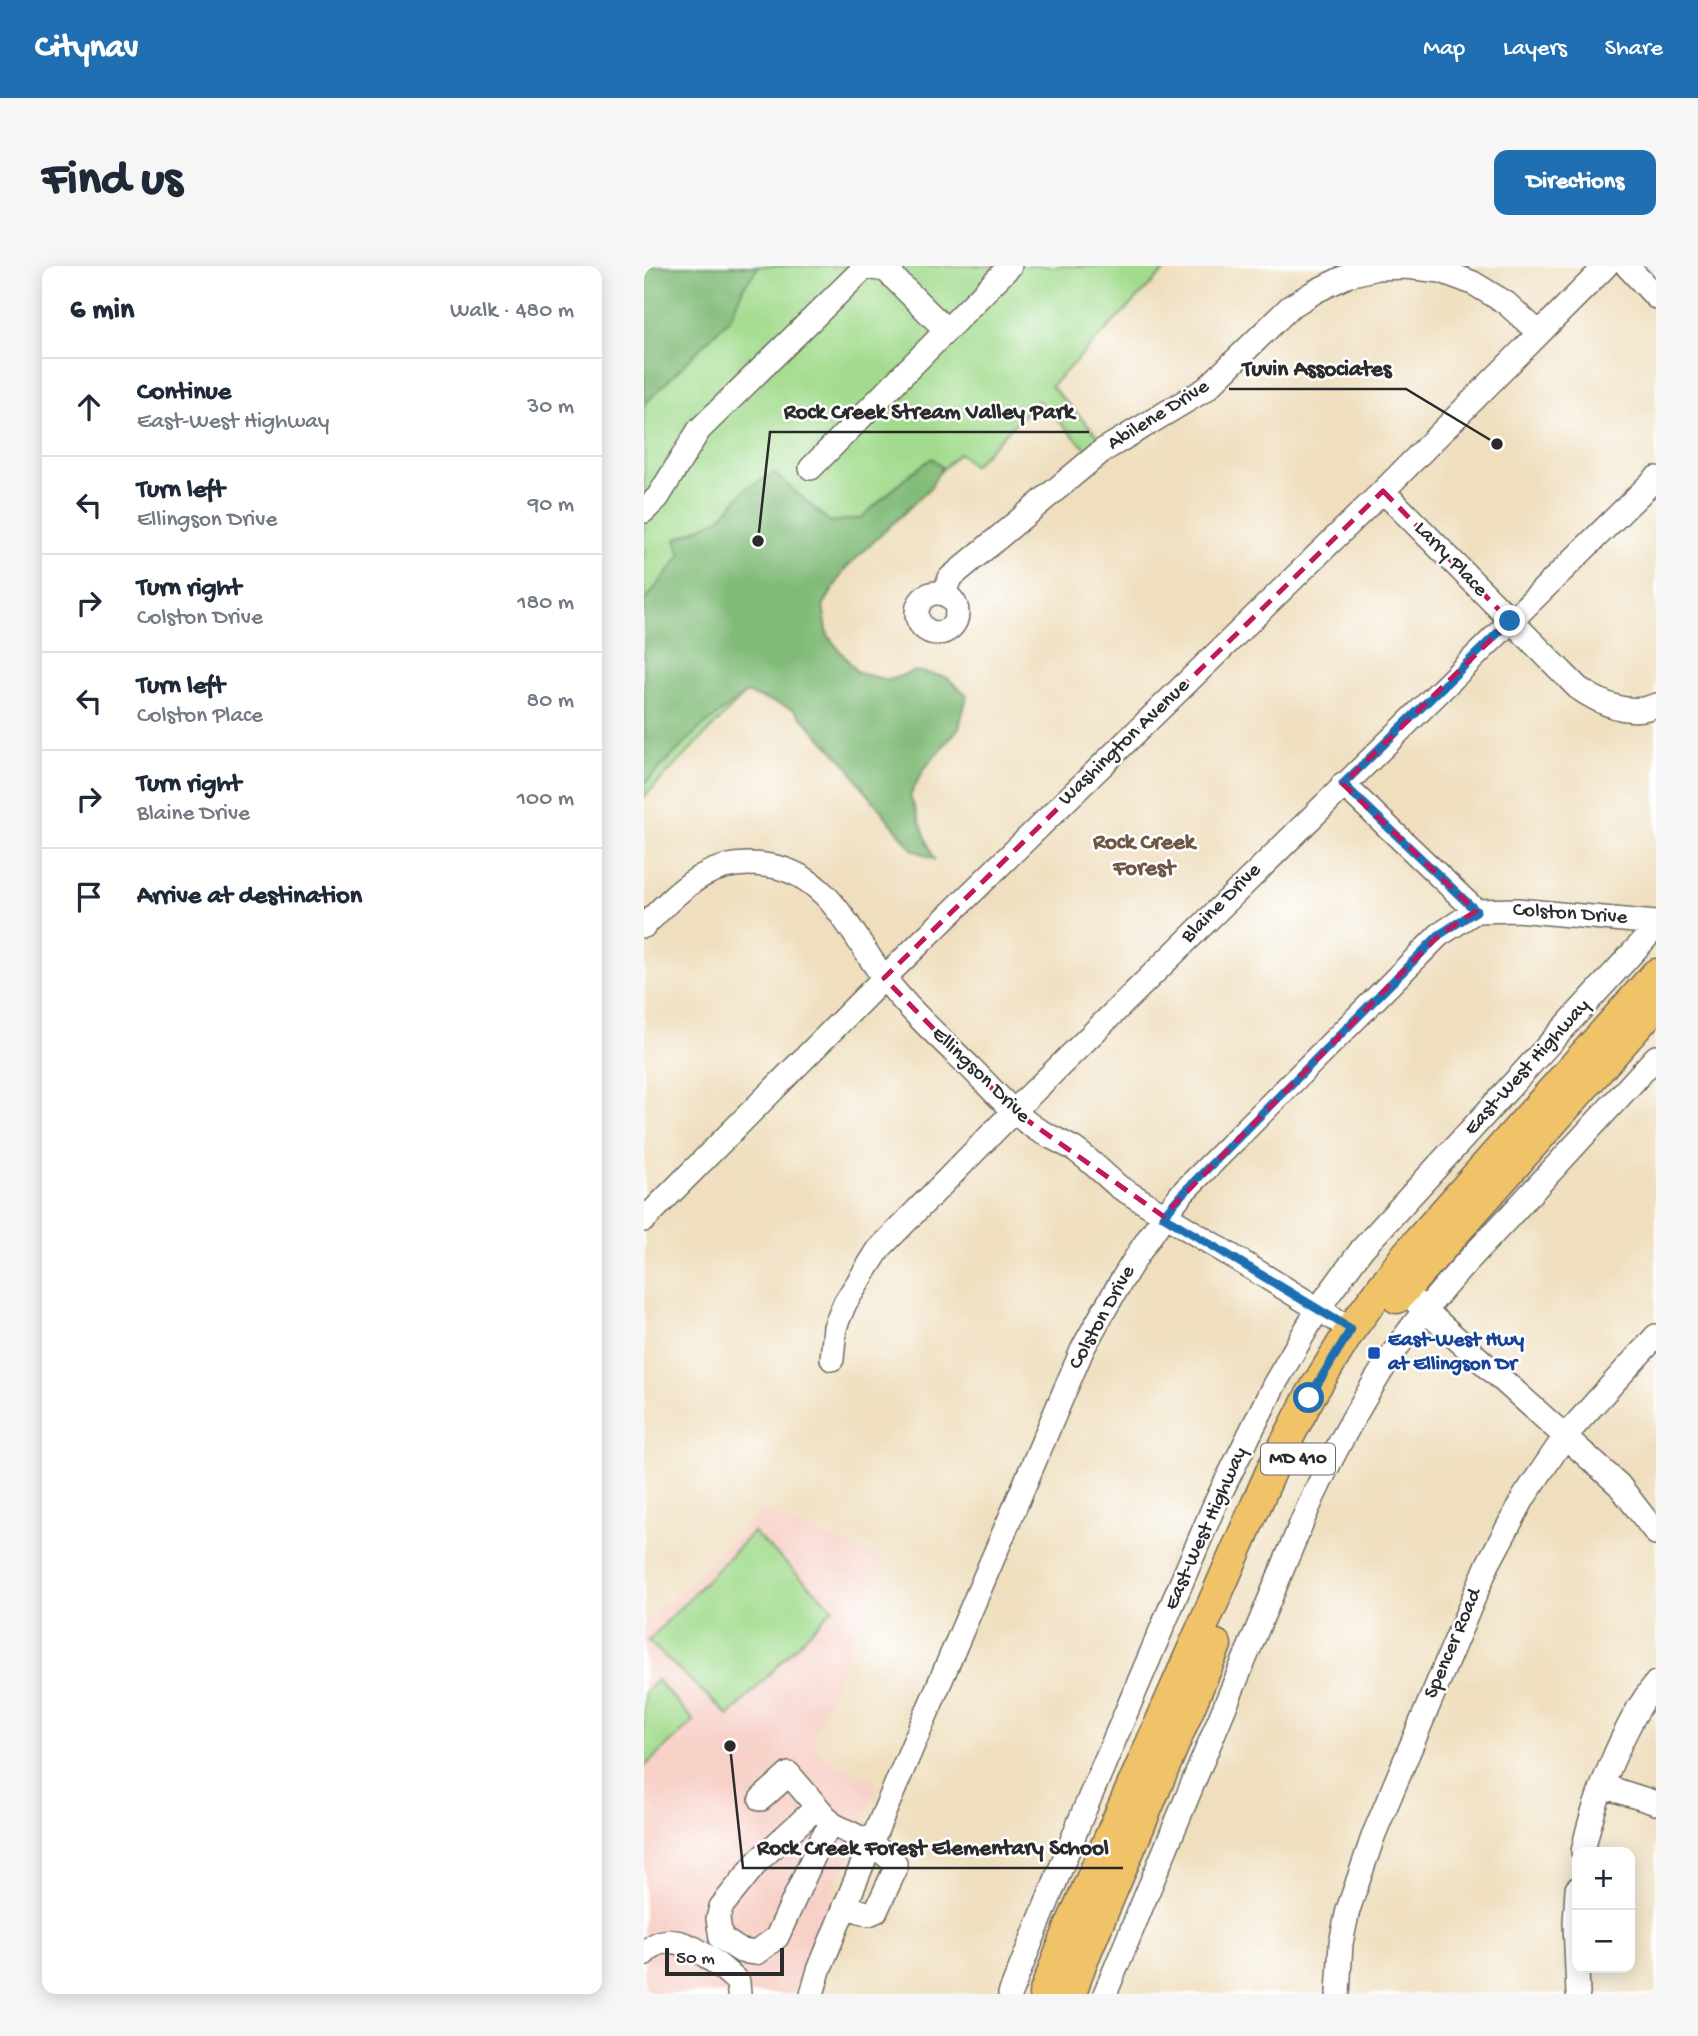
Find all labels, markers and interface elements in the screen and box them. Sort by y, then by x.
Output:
text: Citynav [35,30,138,68]
text: Map [1423,35,1465,64]
text: Layers [1503,35,1567,64]
text: Share [1605,35,1663,64]
button: Directions [1494,150,1656,215]
text: Find us [42,153,182,211]
text: 6 min [70,294,134,329]
text: Walk · 480 m [450,298,574,325]
callout: Tuvin Associates [1229,345,1406,389]
text: Tuvin Associates [1241,357,1393,384]
street label: Abilene Drive [1104,374,1215,457]
text: Continue [137,378,231,409]
icon: ahead [70,388,108,426]
callout: Rock Creek Stream Valley Park [770,388,1089,432]
text: 30 m [527,394,574,421]
text: Rock Creek Stream Valley Park [783,400,1077,427]
text: East-West Highway [137,409,329,436]
text: Turn left [137,476,225,507]
icon: left [70,486,108,524]
text: 90 m [528,492,574,519]
text: Ellingson Drive [137,507,277,534]
street label: Larry Place [1408,517,1493,604]
text: Turn right [137,574,241,605]
icon: right [70,584,108,622]
text: 180 m [517,590,574,617]
text: Colston Drive [137,605,263,632]
route end [1494,605,1525,636]
text: Turn left [137,672,225,703]
street label: Washington Avenue [1054,673,1197,812]
icon: left [70,682,108,720]
text: 80 m [527,688,574,715]
text: Colston Place [137,703,263,730]
text: Turn right [137,770,241,801]
icon: right [70,780,108,818]
text: 100 m [517,786,574,813]
text: Blaine Drive [137,801,250,828]
district label: Rock Creek Forest [1092,830,1198,883]
street label: Blaine Drive [1176,858,1268,950]
icon: arrive [70,878,108,916]
text: Arrive at destination [137,882,362,913]
street label: Colston Drive [1512,899,1629,932]
street label: East-West Highway [1460,994,1596,1142]
street label: Ellingson Drive [925,1022,1036,1130]
street label: Colston Drive [1064,1261,1142,1374]
place label: East-West Hwy at Ellingson Dr [1387,1329,1525,1378]
marker: East-West Hwy at Ellingson Dr [1366,1345,1382,1361]
route start [1293,1382,1324,1413]
road number: MD 410 [1261,1443,1335,1474]
street label: East-West Highway [1160,1444,1254,1614]
street label: Spencer Road [1420,1584,1489,1703]
callout: Rock Creek Forest Elementary School [743,1824,1123,1868]
text: Rock Creek Forest Elementary School [756,1836,1109,1863]
map controls [1572,1847,1635,1973]
button: + [1572,1847,1635,1910]
button: − [1572,1910,1635,1973]
scale bar [665,1945,784,1977]
text: 50 m [676,1948,715,1971]

